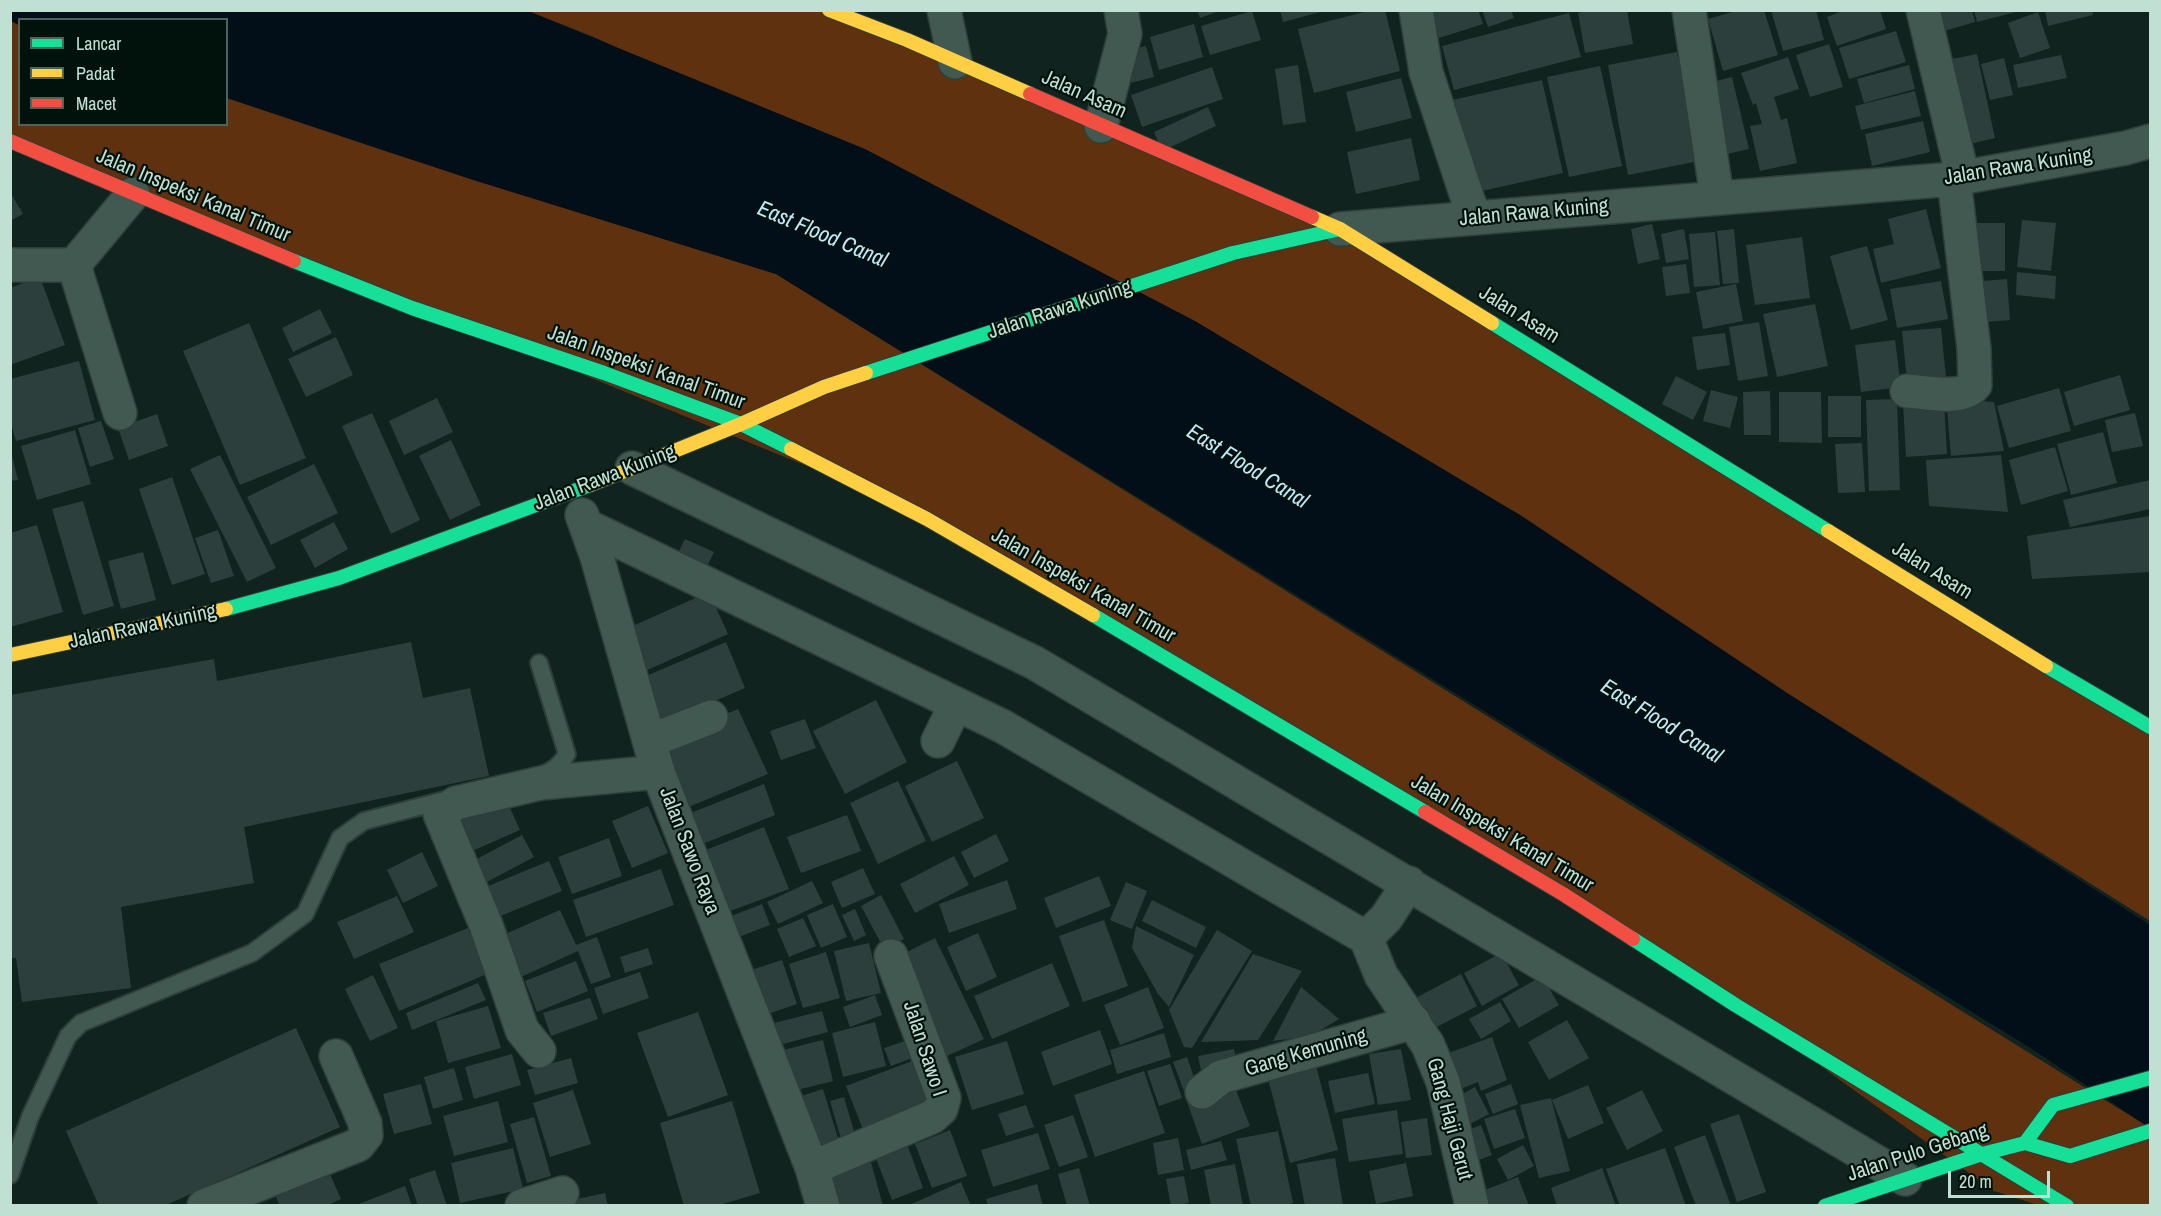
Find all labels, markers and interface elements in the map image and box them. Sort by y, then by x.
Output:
legend [18,18,228,126]
text: Lancar [76,31,121,56]
text: Padat [76,61,115,86]
street label: Jalan Asam [1038,65,1130,125]
text: Macet [76,91,116,116]
street label: Jalan Rawa Kuning [1942,143,2094,191]
street label: Jalan Inspeksi Kanal Timur [92,144,294,248]
street label: Jalan Rawa Kuning [1459,194,1609,232]
water label: East Flood Canal [753,196,891,274]
street label: Jalan Rawa Kuning [985,275,1135,345]
street label: Jalan Asam [1474,280,1564,350]
street label: Jalan Inspeksi Kanal Timur [544,321,748,415]
water label: East Flood Canal [1181,419,1313,515]
street label: Jalan Rawa Kuning [531,439,679,517]
street label: Jalan Inspeksi Kanal Timur [987,523,1179,649]
street label: Jalan Asam [1887,536,1977,606]
street label: Jalan Rawa Kuning [67,599,219,655]
water label: East Flood Canal [1595,674,1727,770]
street label: Jalan Inspeksi Kanal Timur [1406,770,1598,898]
street label: Jalan Sawo Raya [653,784,725,918]
street label: Jalan Sawo I [897,998,951,1100]
street label: Gang Kemuning [1242,1024,1370,1082]
street label: Gang Haji Gerut [1421,1055,1477,1183]
street label: Jalan Pulo Gebang [1844,1118,1992,1188]
scale bar [1951,1159,2053,1197]
text: 20 m [1959,1169,1992,1194]

